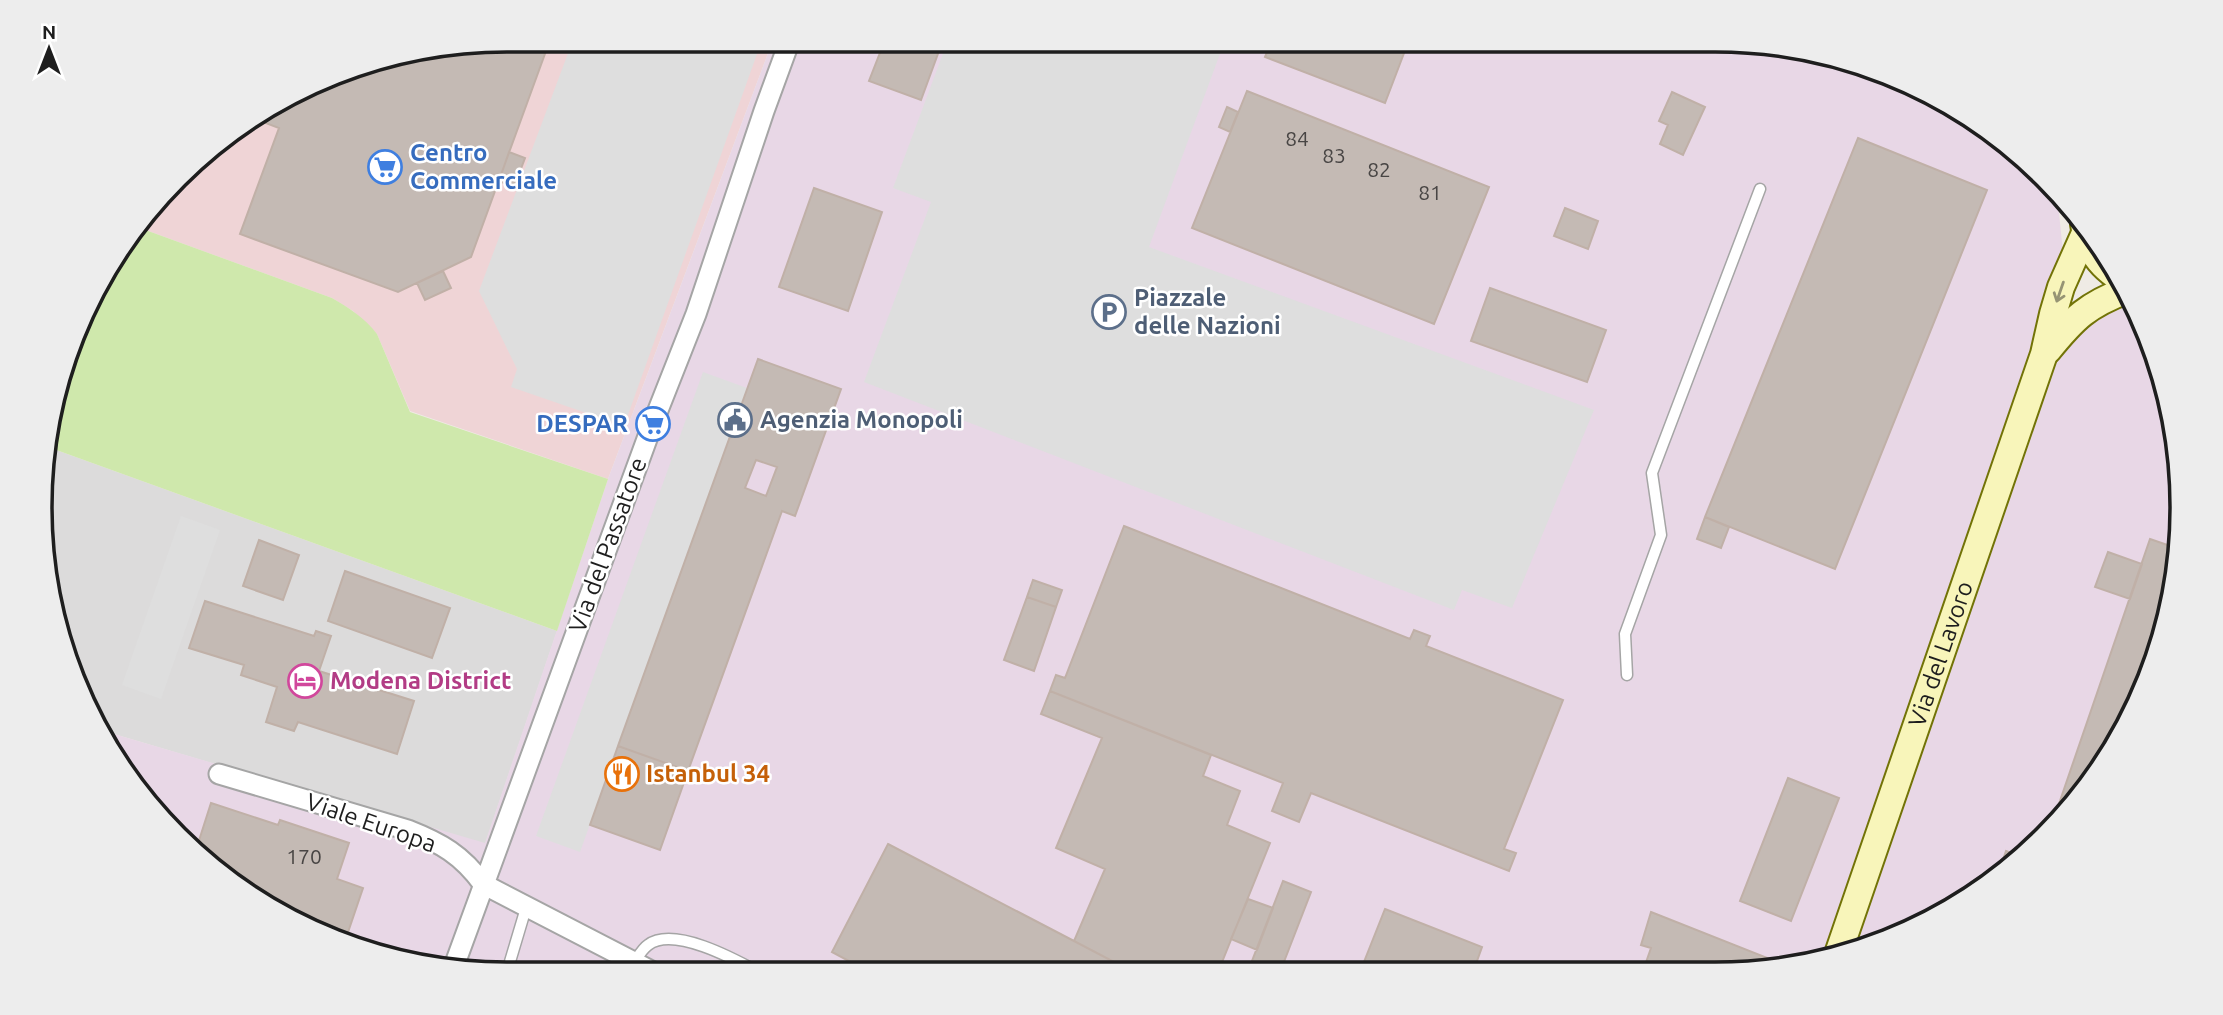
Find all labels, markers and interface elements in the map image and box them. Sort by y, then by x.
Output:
north arrow [14,14,84,84]
text: N [42,21,56,43]
house number: 84 [1285,126,1309,150]
place label: Centro Commerciale [410,139,557,194]
house number: 83 [1322,143,1346,167]
supermarket icon: Centro Commerciale [366,148,404,186]
house number: 82 [1367,157,1391,181]
house number: 81 [1418,180,1442,204]
one-way arrow [2053,281,2065,303]
place label: Piazzale delle Nazioni [1134,284,1281,339]
parking icon: Piazzale delle Nazioni [1090,293,1128,331]
public building icon: Agenzia Monopoli [716,401,754,439]
supermarket icon: DESPAR [634,405,672,443]
place label: Agenzia Monopoli [760,406,963,433]
place label: DESPAR [536,410,628,437]
street label: Via del Passatore [563,454,652,636]
street label: Via del Lavoro [1903,578,1978,730]
hotel icon: Modena District [286,662,324,700]
place label: Modena District [330,667,511,694]
restaurant icon: Istanbul 34 [603,755,641,793]
place label: Istanbul 34 [646,760,770,787]
street label: Viale Europa [303,788,440,857]
house number: 170 [286,844,322,868]

